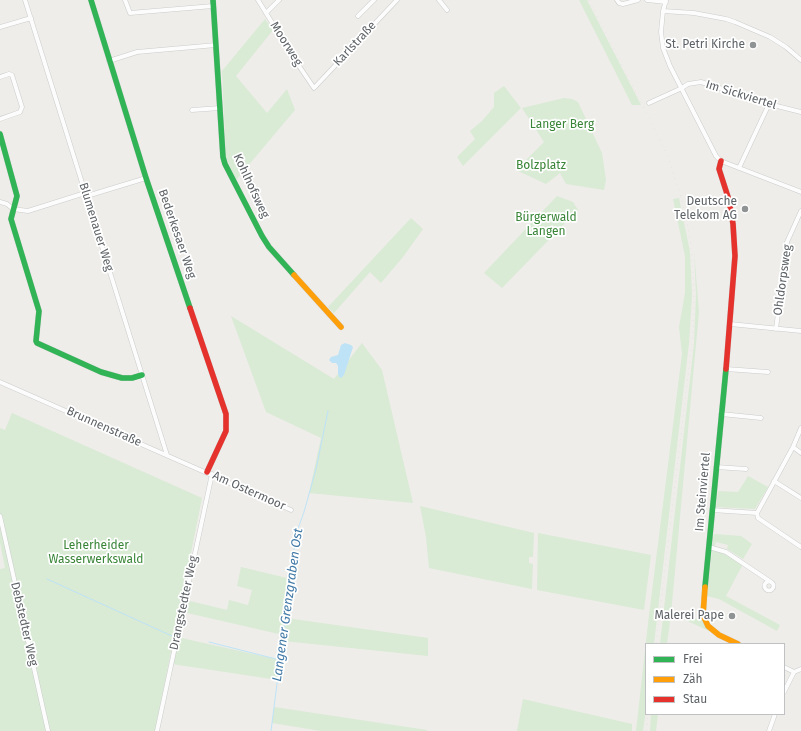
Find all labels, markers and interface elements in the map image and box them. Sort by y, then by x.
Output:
street label: Moorweg [267,19,305,69]
street label: Karlstraße [331,19,379,69]
place label: St. Petri Kirche [665,38,745,52]
marker: St. Petri Kirche [748,40,758,50]
street label: Im Sickviertel [704,77,778,113]
park label: Langer Berg [530,118,594,132]
street label: Kohlhofsweg [230,152,272,220]
park label: Bolzplatz [516,159,566,173]
street label: Blumenauer Weg [76,181,116,273]
street label: Bederkesaer Weg [155,187,199,281]
place label: Deutsche Telekom AG [674,195,737,223]
marker: Deutsche Telekom AG [740,204,750,214]
park label: Bürgerwald Langen [515,211,577,239]
street label: Ohldorpsweg [771,244,795,316]
street label: Brunnenstraße [64,404,144,450]
street label: Im Steinviertel [692,452,714,532]
street label: Am Ostermoor [210,468,288,514]
water label: Langener Grenzgraben Ost [270,527,306,683]
park label: Leherheider Wasserwerkswald [48,539,144,567]
street label: Drangstedter Weg [167,554,201,652]
street label: Debstedter Weg [7,581,41,667]
place label: Malerei Pape [654,609,724,623]
marker: Malerei Pape [727,611,737,621]
legend [645,643,785,715]
text: Frei [683,652,703,666]
text: Zäh [683,672,703,686]
text: Stau [683,692,707,706]

